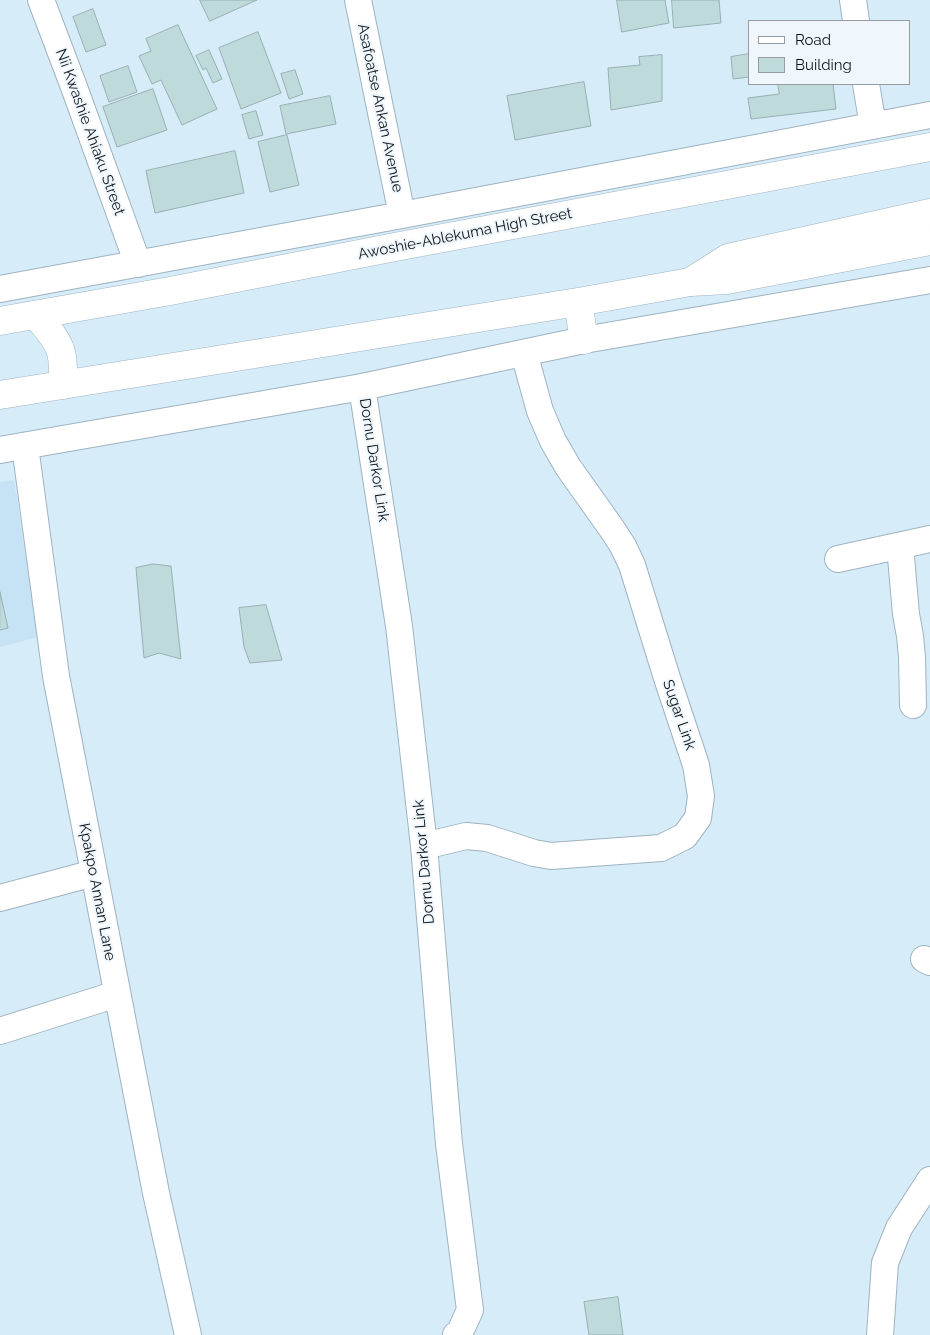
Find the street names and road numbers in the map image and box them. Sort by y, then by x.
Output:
street label: Asafoatse Ankan Avenue [353,22,407,194]
street label: Nii Kwashie Ahiaku Street [51,46,129,218]
street label: Awoshie-Ablekuma High Street [357,204,573,264]
street label: Dornu Darkor Link [355,397,393,523]
street label: Sugar Link [659,677,699,753]
street label: Dornu Darkor Link [410,799,438,925]
street label: Kpakpo Annan Lane [75,822,119,962]

